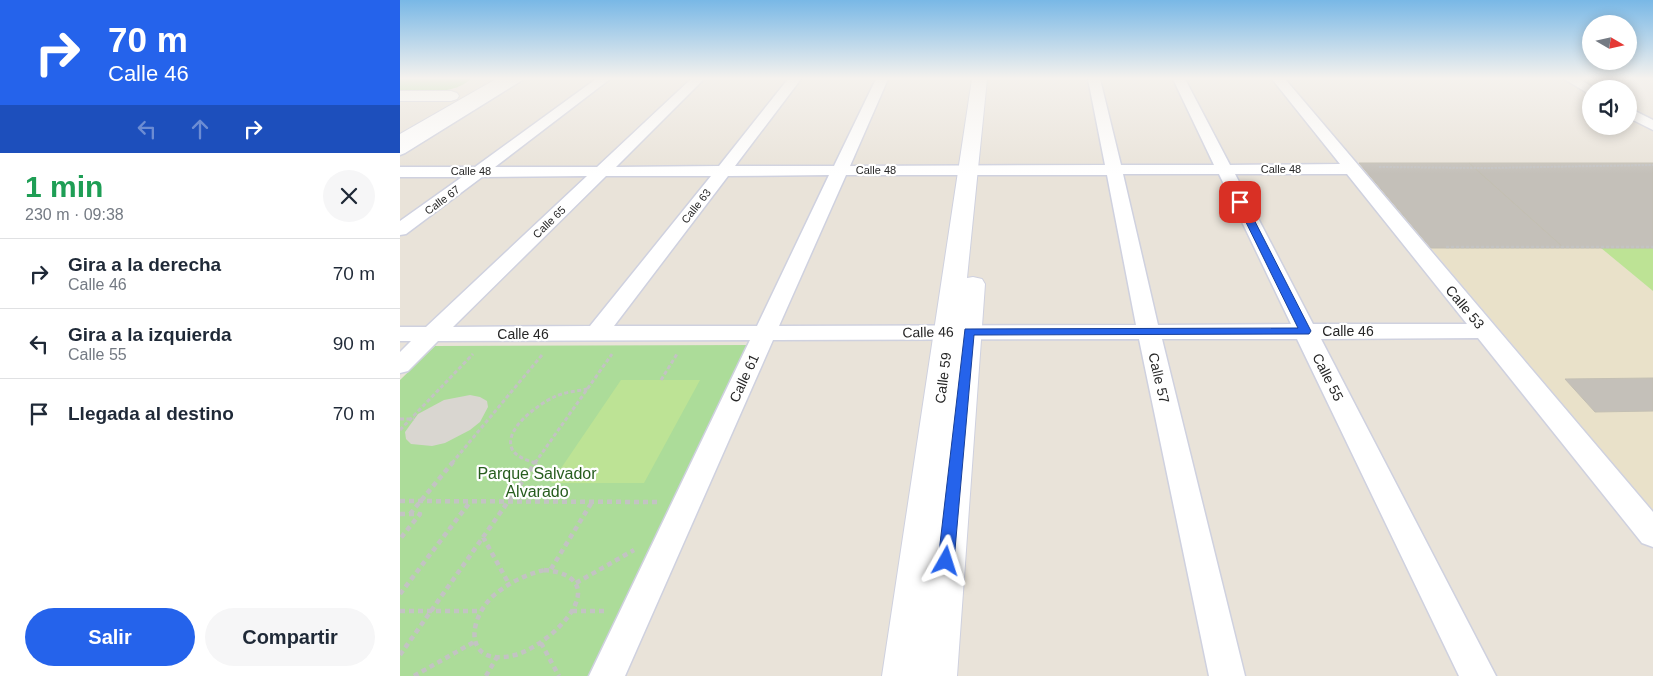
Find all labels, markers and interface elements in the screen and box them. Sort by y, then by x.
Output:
north arrow [1582,15,1638,70]
map controls [1582,15,1637,135]
icon: right [25,20,90,85]
text: 70 m [108,20,188,59]
text: Calle 46 [108,61,189,86]
button: sound [1582,80,1637,135]
icon: left [133,115,161,143]
icon: ahead [186,115,214,143]
icon: right [239,115,267,143]
street label: Calle 48 [1261,163,1301,175]
street label: Calle 48 [856,164,896,176]
street label: Calle 48 [451,165,491,177]
text: 1 min [25,170,103,203]
button: close [323,170,375,222]
pin [1219,181,1261,223]
street label: Calle 67 [422,183,462,217]
street label: Calle 63 [679,186,713,226]
icon: arrive [1226,188,1254,216]
street label: Calle 65 [530,204,568,240]
text: 230 m · 09:38 [25,206,124,223]
text: Gira a la derecha [68,254,221,275]
icon: right [25,260,53,288]
text: 70 m [333,263,375,284]
text: Calle 46 [68,276,127,293]
street label: Calle 53 [1442,282,1488,332]
street label: Calle 46 [1322,323,1374,339]
text: Gira a la izquierda [68,324,232,345]
street label: Calle 46 [902,324,954,340]
street label: Calle 46 [497,326,549,342]
icon: left [25,330,53,358]
text: 90 m [333,333,375,354]
text: Calle 55 [68,346,127,363]
street label: Calle 55 [1309,350,1347,404]
street label: Calle 61 [726,351,762,405]
street label: Calle 59 [932,351,954,404]
street label: Calle 57 [1145,351,1173,405]
icon: arrive [25,400,53,428]
text: Llegada al destino [68,403,234,424]
text: 70 m [333,403,375,424]
park label: Parque Salvador Alvarado [477,465,597,500]
position arrow [919,534,971,586]
button: Salir [25,608,195,666]
button: Compartir [205,608,375,666]

